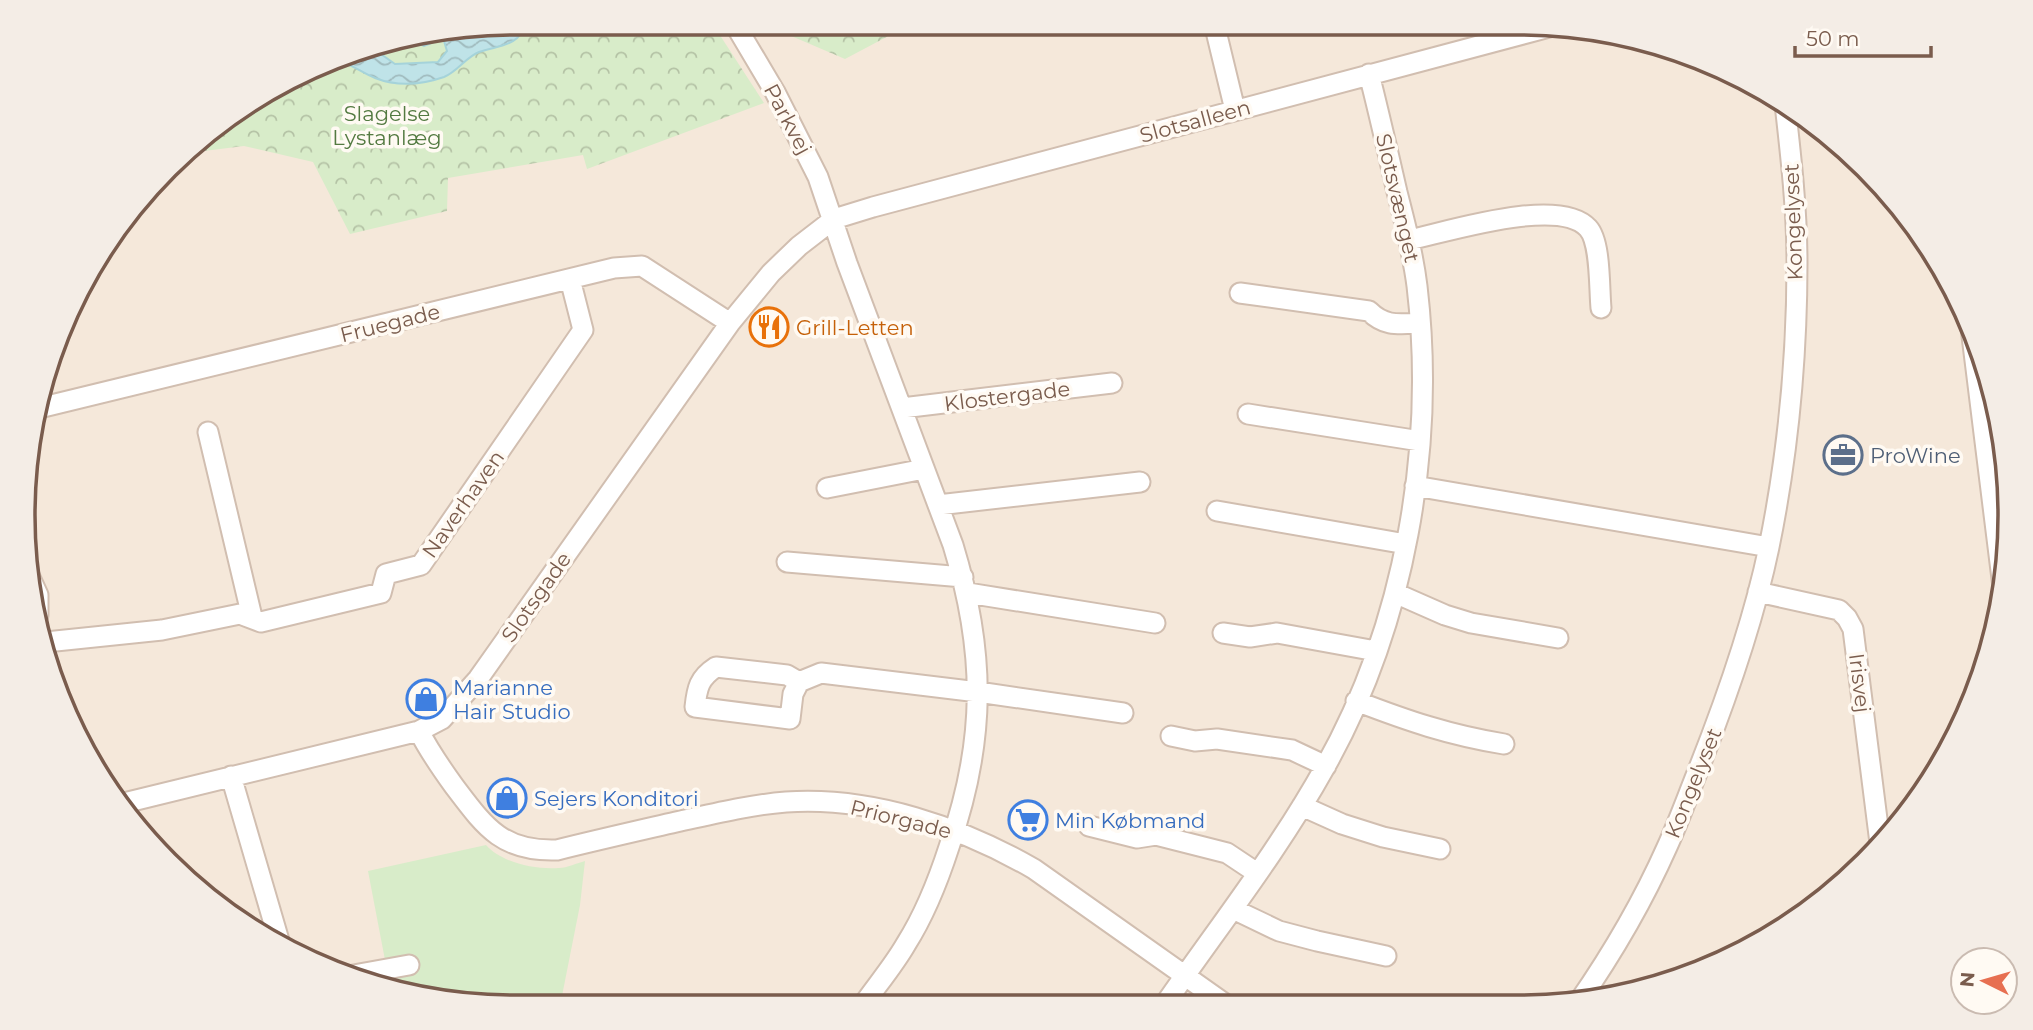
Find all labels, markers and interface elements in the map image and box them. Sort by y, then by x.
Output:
scale bar [1795,14,1932,58]
text: 50 m [1806,26,1860,51]
street label: Parkvej [759,79,817,159]
street label: Slotsalleen [1137,94,1253,148]
park label: Slagelse Lystanlæg [332,101,442,150]
street label: Slotsvænget [1371,131,1425,265]
street label: Kongelyset [1778,163,1808,281]
street label: Fruegade [337,299,443,347]
restaurant icon: Grill-Letten [748,306,790,348]
place label: Grill-Letten [796,315,914,340]
street label: Klostergade [943,376,1071,416]
office icon: ProWine [1822,434,1864,476]
place label: ProWine [1870,443,1961,468]
street label: Naverhaven [417,445,509,563]
street label: Slotsgade [496,547,576,647]
street label: Irisvej [1844,652,1876,714]
place label: Marianne Hair Studio [453,675,571,724]
shop icon: Marianne Hair Studio [405,678,447,720]
street label: Kongelyset [1659,724,1727,842]
shop icon: Sejers Konditori [486,777,528,819]
place label: Sejers Konditori [534,786,699,811]
street label: Priorgade [848,794,954,844]
supermarket icon: Min Købmand [1007,799,1049,841]
place label: Min Købmand [1055,808,1205,833]
north arrow [1949,946,2019,1016]
text: N [1955,971,1980,988]

